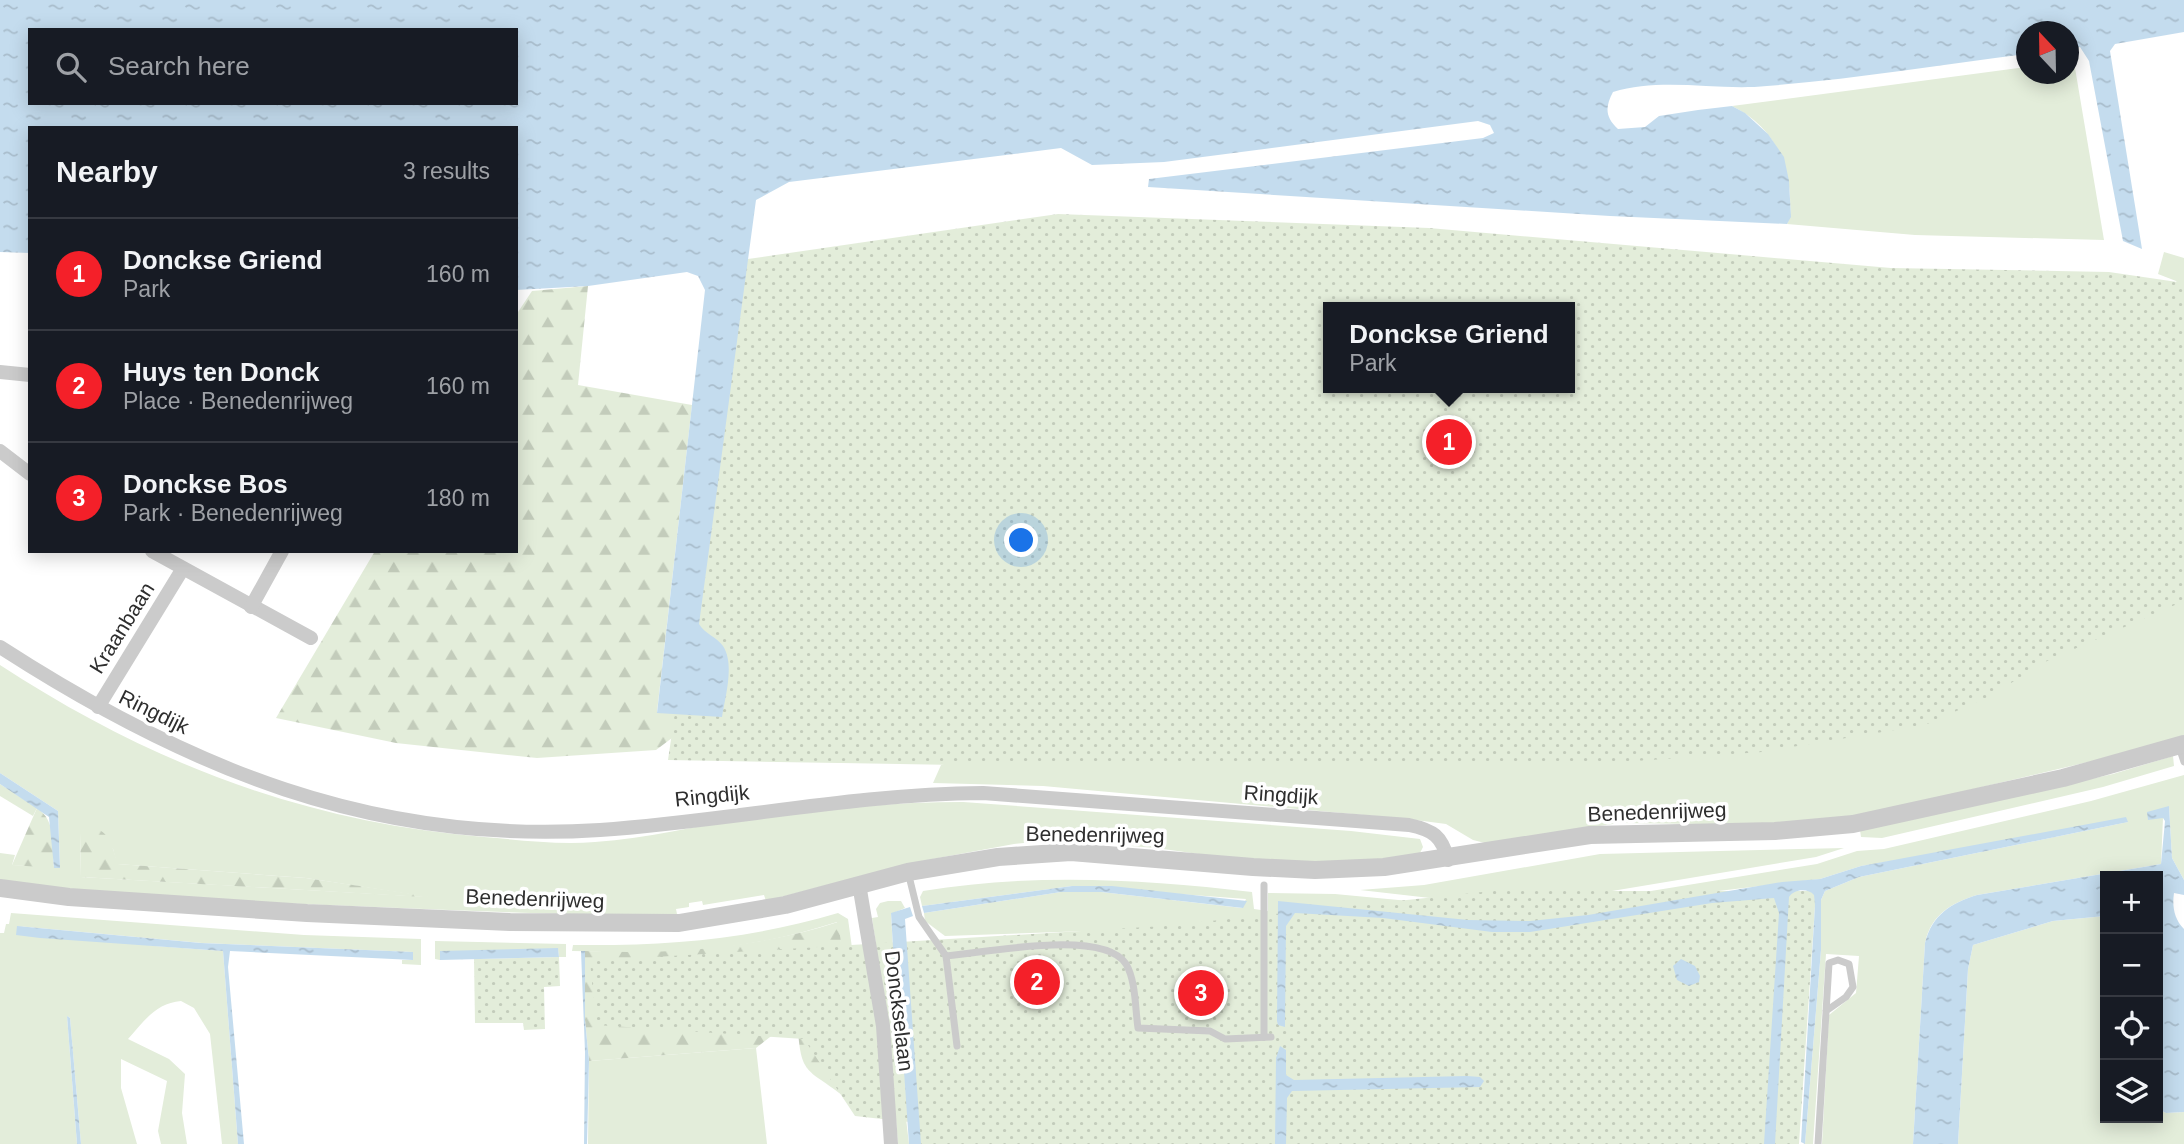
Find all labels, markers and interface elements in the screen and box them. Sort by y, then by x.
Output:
north arrow [2016,21,2079,84]
search box [28,28,518,105]
icon: search [52,48,90,86]
text: Search here [108,51,250,81]
text: Nearby [56,155,158,188]
text: 3 results [403,158,490,184]
text: Donckse Griend [123,245,322,275]
text: 1 [73,261,85,287]
text: 160 m [426,261,490,287]
text: Park [123,276,170,302]
popup [1323,302,1575,393]
text: Donckse Griend [1349,319,1549,349]
text: Park [1349,350,1397,376]
text: Huys ten Donck [123,357,320,387]
text: 2 [73,373,85,399]
text: 160 m [426,373,490,399]
text: Place · Benedenrijweg [123,388,353,414]
pin: 1 [1426,416,1472,468]
text: Donckse Bos [123,469,288,499]
text: 3 [73,485,85,511]
text: 180 m [426,485,490,511]
text: Park · Benedenrijweg [123,500,343,526]
your location [1004,523,1038,557]
street label: Kraanbaan [85,578,159,677]
street label: Ringdijk [116,685,193,738]
street label: Ringdijk [674,780,751,811]
street label: Ringdijk [1243,780,1320,809]
street label: Benedenrijweg [1587,798,1727,825]
street label: Benedenrijweg [1025,822,1165,847]
map controls [2100,871,2163,1123]
button: + [2100,871,2163,934]
street label: Benedenrijweg [465,885,605,912]
button: − [2100,934,2163,997]
street label: Donckselaan [881,949,918,1073]
pin: 2 [1014,956,1060,1008]
pin: 3 [1178,967,1224,1019]
button: locate [2100,997,2163,1060]
button: layers [2100,1060,2163,1123]

